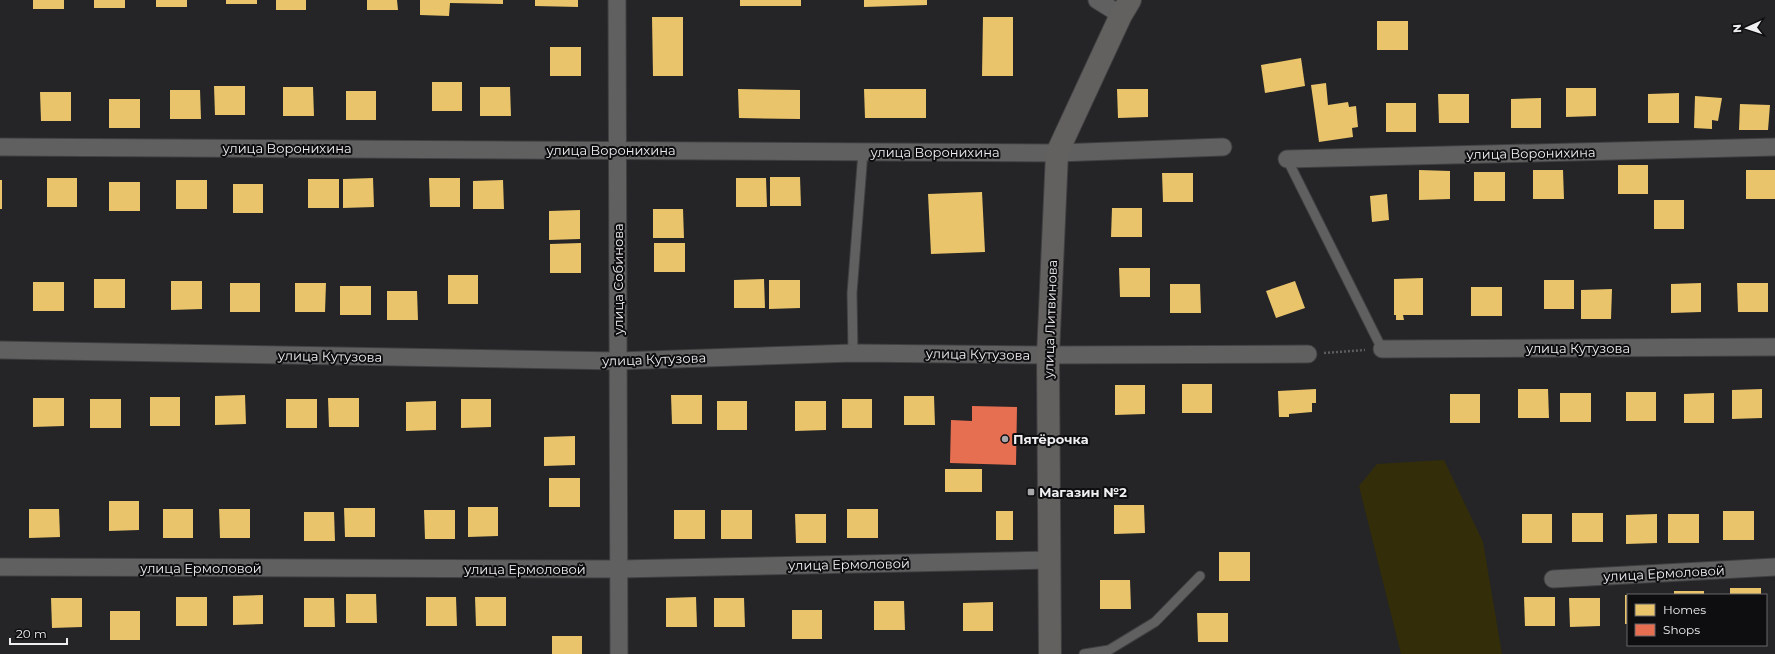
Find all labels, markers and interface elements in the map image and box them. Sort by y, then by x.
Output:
north arrow [1727,8,1767,48]
text: N [1730,24,1744,33]
street label: улица Воронихина [221,140,352,156]
street label: улица Воронихина [545,142,676,158]
street label: улица Воронихина [869,144,1000,160]
street label: улица Воронихина [1465,144,1596,162]
street label: улица Собинова [610,223,626,336]
street label: улица Литвинова [1040,259,1060,380]
street label: улица Кутузова [1525,340,1630,356]
street label: улица Кутузова [925,345,1030,363]
street label: улица Кутузова [277,347,382,365]
street label: улица Кутузова [601,349,706,369]
place label: Пятёрочка [1013,431,1089,447]
marker: Пятёрочка [1000,434,1010,444]
place label: Магазин №2 [1039,484,1127,500]
marker: Магазин №2 [1026,487,1036,497]
street label: улица Ермоловой [787,555,910,573]
street label: улица Ермоловой [139,560,262,576]
street label: улица Ермоловой [463,561,586,577]
street label: улица Ермоловой [1602,562,1725,584]
legend [1627,594,1767,646]
text: Homes [1663,602,1706,617]
scale bar [10,620,67,646]
text: Shops [1663,622,1700,637]
text: 20 m [16,626,47,641]

